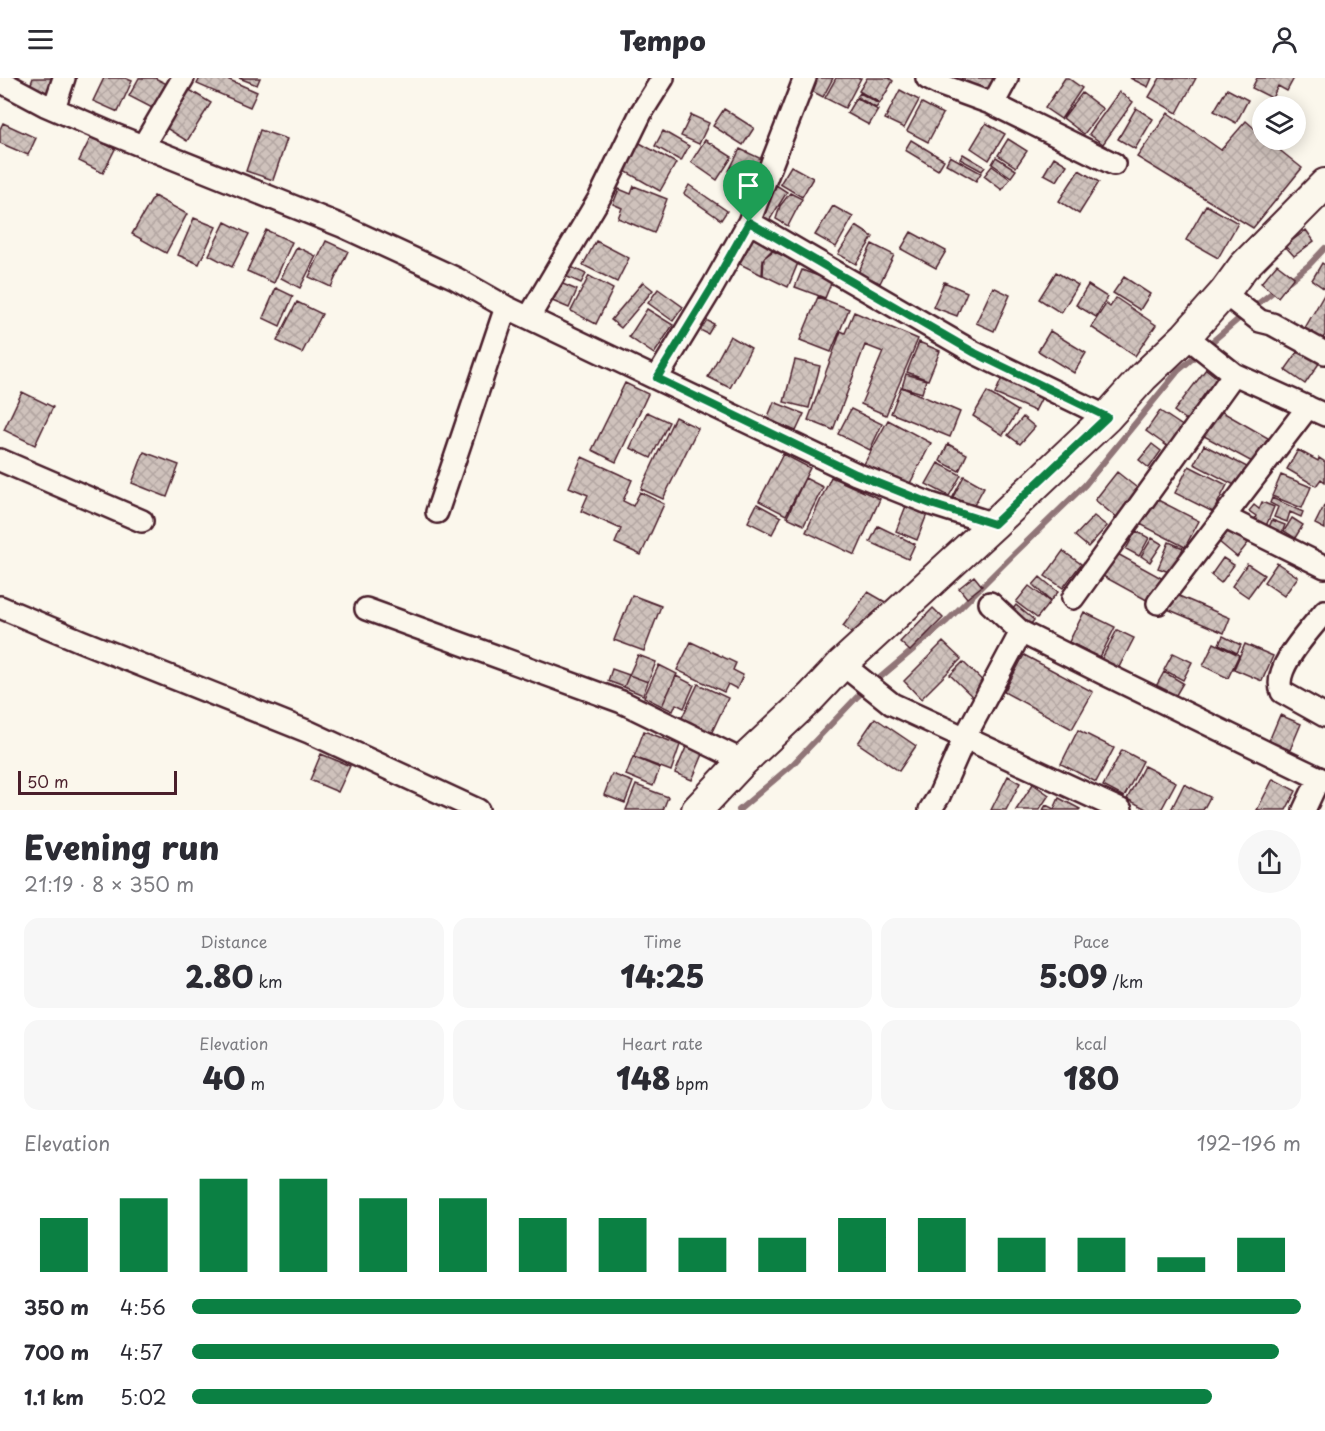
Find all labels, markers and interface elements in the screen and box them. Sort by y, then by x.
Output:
text: Tempo [619,19,706,60]
icon: menu [24,23,57,56]
icon: person [1268,23,1301,56]
map controls [1252,96,1306,150]
button: layers [1252,96,1306,150]
pin [723,160,774,222]
icon: arrive [732,169,765,202]
scale bar [18,768,177,796]
text: 50 m [27,769,68,793]
text: Evening run [24,821,219,871]
button: share [1238,830,1301,893]
text: 21:19 · 8 × 350 m [24,869,194,899]
text: Distance [200,929,267,953]
text: Time [644,929,681,953]
text: Pace [1073,929,1109,953]
text: 2.80 [185,953,253,998]
text: 14:25 [620,953,705,998]
text: 5:09 [1039,953,1107,998]
text: km [253,969,283,993]
text: /km [1107,969,1143,993]
text: Elevation [199,1031,268,1055]
text: Heart rate [622,1031,703,1055]
text: kcal [1075,1031,1107,1055]
text: 40 [202,1055,245,1100]
text: 148 [616,1055,671,1100]
text: 180 [1063,1055,1119,1100]
text: m [245,1071,265,1095]
text: bpm [671,1071,709,1095]
text: Elevation [24,1128,110,1158]
text: 192–196 m [1197,1128,1301,1158]
text: 350 m [24,1292,89,1322]
text: 4:56 [120,1292,166,1322]
text: 700 m [24,1337,89,1367]
text: 4:57 [120,1337,163,1367]
text: 1.1 km [24,1382,84,1412]
text: 5:02 [120,1382,167,1412]

